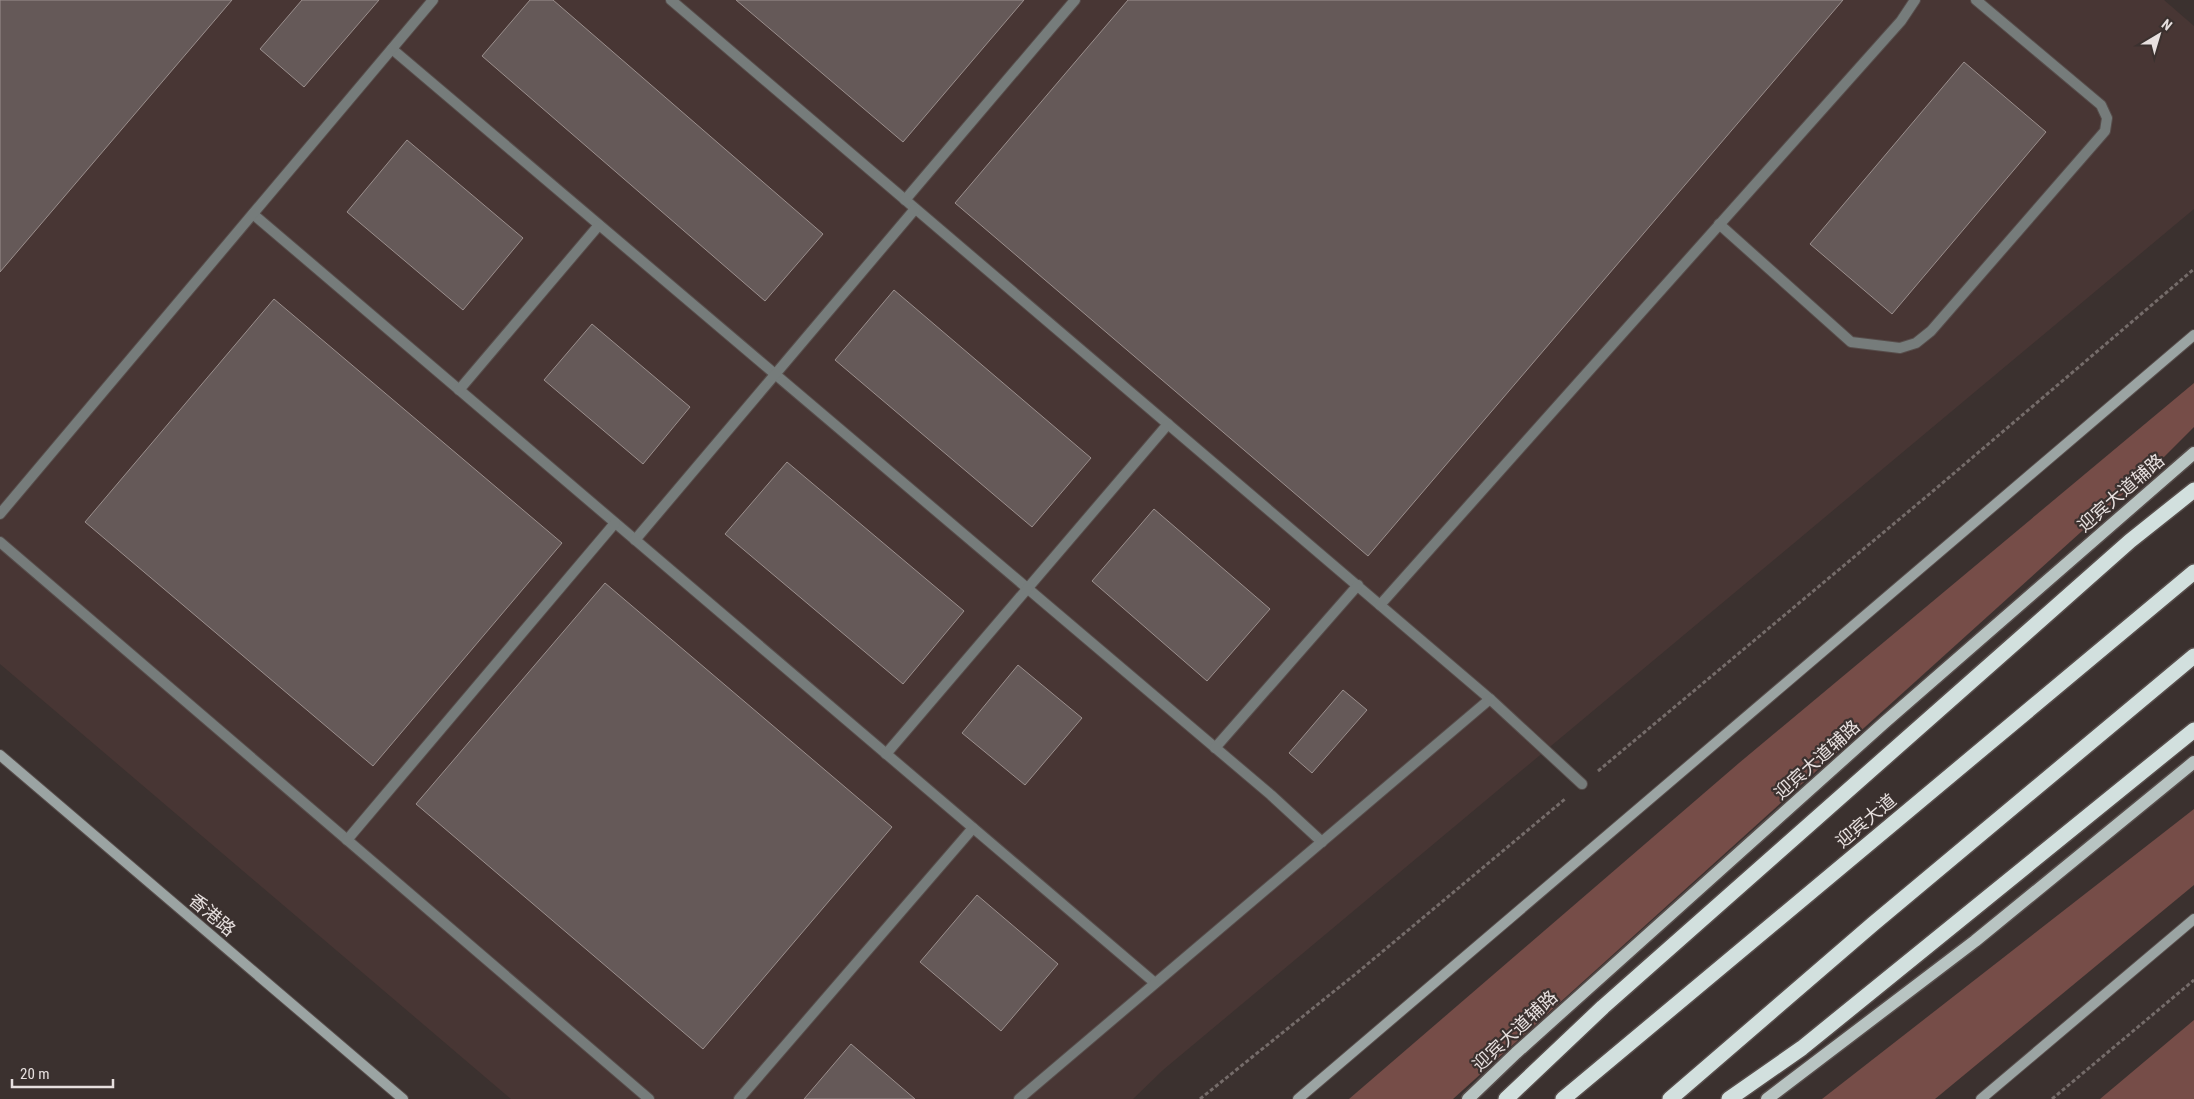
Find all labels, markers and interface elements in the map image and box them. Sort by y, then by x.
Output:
north arrow [2134,10,2184,60]
text: N [2159,16,2175,34]
street label: 迎宾大道辅路 [2073,449,2168,536]
street label: 迎宾大道辅路 [1770,716,1864,804]
street label: 迎宾大道 [1831,789,1900,852]
street label: 香港路 [185,889,240,940]
street label: 迎宾大道辅路 [1468,986,1561,1075]
scale bar [12,1056,114,1088]
text: 20 m [20,1065,50,1083]

